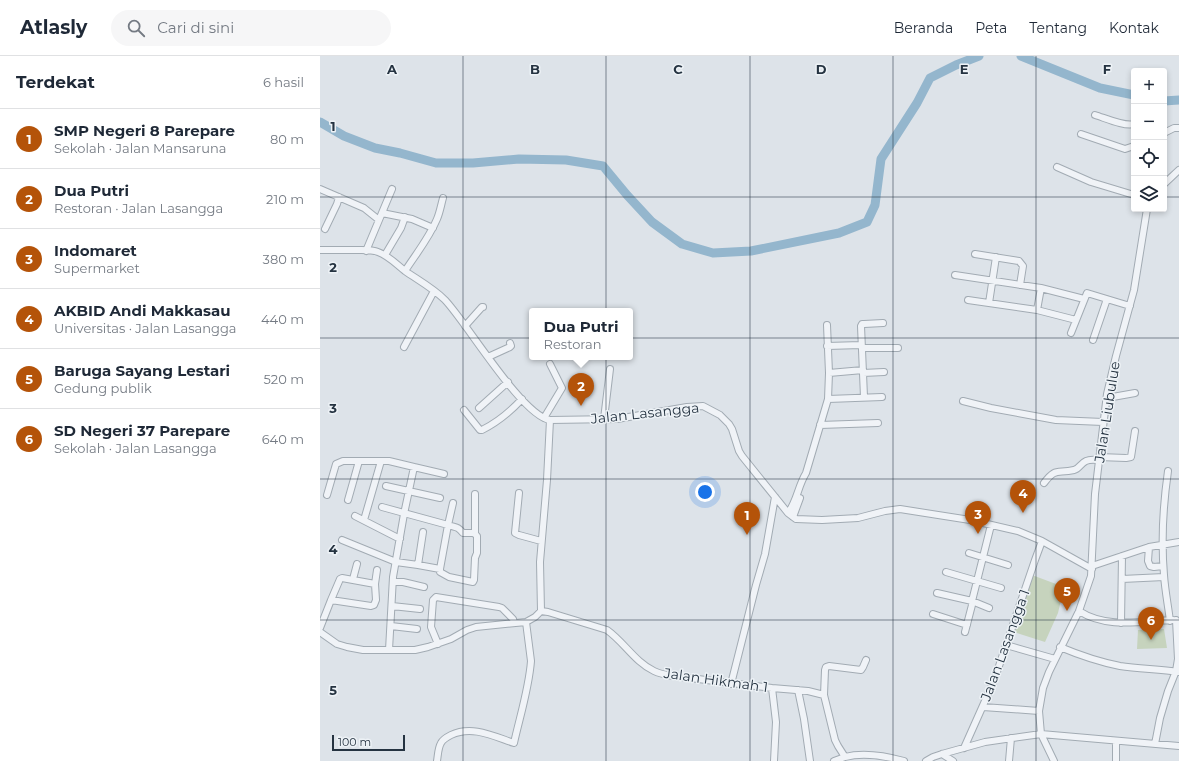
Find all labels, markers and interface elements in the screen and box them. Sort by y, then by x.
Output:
search box [111,10,391,46]
text: Atlasly [20,16,87,39]
icon: search [125,17,147,39]
text: Cari di sini [157,18,234,37]
text: Beranda [894,19,953,37]
text: Peta [975,19,1007,37]
text: Tentang [1029,19,1087,37]
text: Kontak [1109,19,1159,37]
text: A [386,61,398,77]
text: B [530,61,540,77]
text: C [673,61,683,77]
text: D [816,61,827,77]
text: E [960,61,969,77]
text: F [1103,61,1111,77]
map controls [1131,68,1167,212]
button: + [1131,68,1167,104]
text: Terdekat [16,72,95,92]
text: 6 hasil [263,74,304,90]
button: − [1131,104,1167,140]
text: 1 [330,118,336,134]
text: SMP Negeri 8 Parepare [54,121,235,140]
text: 1 [26,131,32,147]
text: 80 m [270,131,304,147]
text: Sekolah · Jalan Mansaruna [54,140,226,156]
button: locate [1131,140,1167,176]
button: layers [1131,176,1167,212]
text: Dua Putri [54,181,129,200]
text: 2 [25,191,33,207]
text: 210 m [266,191,304,207]
text: Restoran · Jalan Lasangga [54,200,223,216]
text: Indomaret [54,241,137,260]
text: 3 [25,251,33,267]
text: 380 m [263,251,304,267]
text: 2 [329,259,337,275]
text: Supermarket [54,260,140,276]
text: AKBID Andi Makkasau [54,301,231,320]
popup [529,308,633,360]
text: 4 [25,311,33,327]
text: 440 m [261,311,304,327]
text: Dua Putri [544,317,618,336]
text: Universitas · Jalan Lasangga [54,320,236,336]
text: Restoran [544,336,601,352]
street label: Jalan Liubulue [1090,360,1124,465]
text: Baruga Sayang Lestari [54,361,230,380]
text: 5 [25,371,33,387]
text: 520 m [264,371,304,387]
pin: 2 [568,373,594,406]
text: Gedung publik [54,380,152,396]
street label: Jalan Lasangga [589,398,700,428]
text: 3 [328,400,337,416]
text: SD Negeri 37 Parepare [54,421,230,440]
text: 6 [25,431,33,447]
text: 640 m [262,431,304,447]
text: Sekolah · Jalan Lasangga [54,440,217,456]
pin: 4 [1010,480,1036,513]
your location [695,482,715,502]
pin: 3 [965,501,991,534]
pin: 1 [734,502,760,535]
text: 4 [329,541,338,557]
pin: 5 [1054,578,1080,611]
street label: Jalan Lasangga 1 [976,587,1034,704]
pin: 6 [1138,607,1164,640]
street label: Jalan Hikmah 1 [662,664,769,696]
text: 5 [329,682,337,698]
scale bar [332,733,405,752]
text: 100 m [338,735,371,749]

